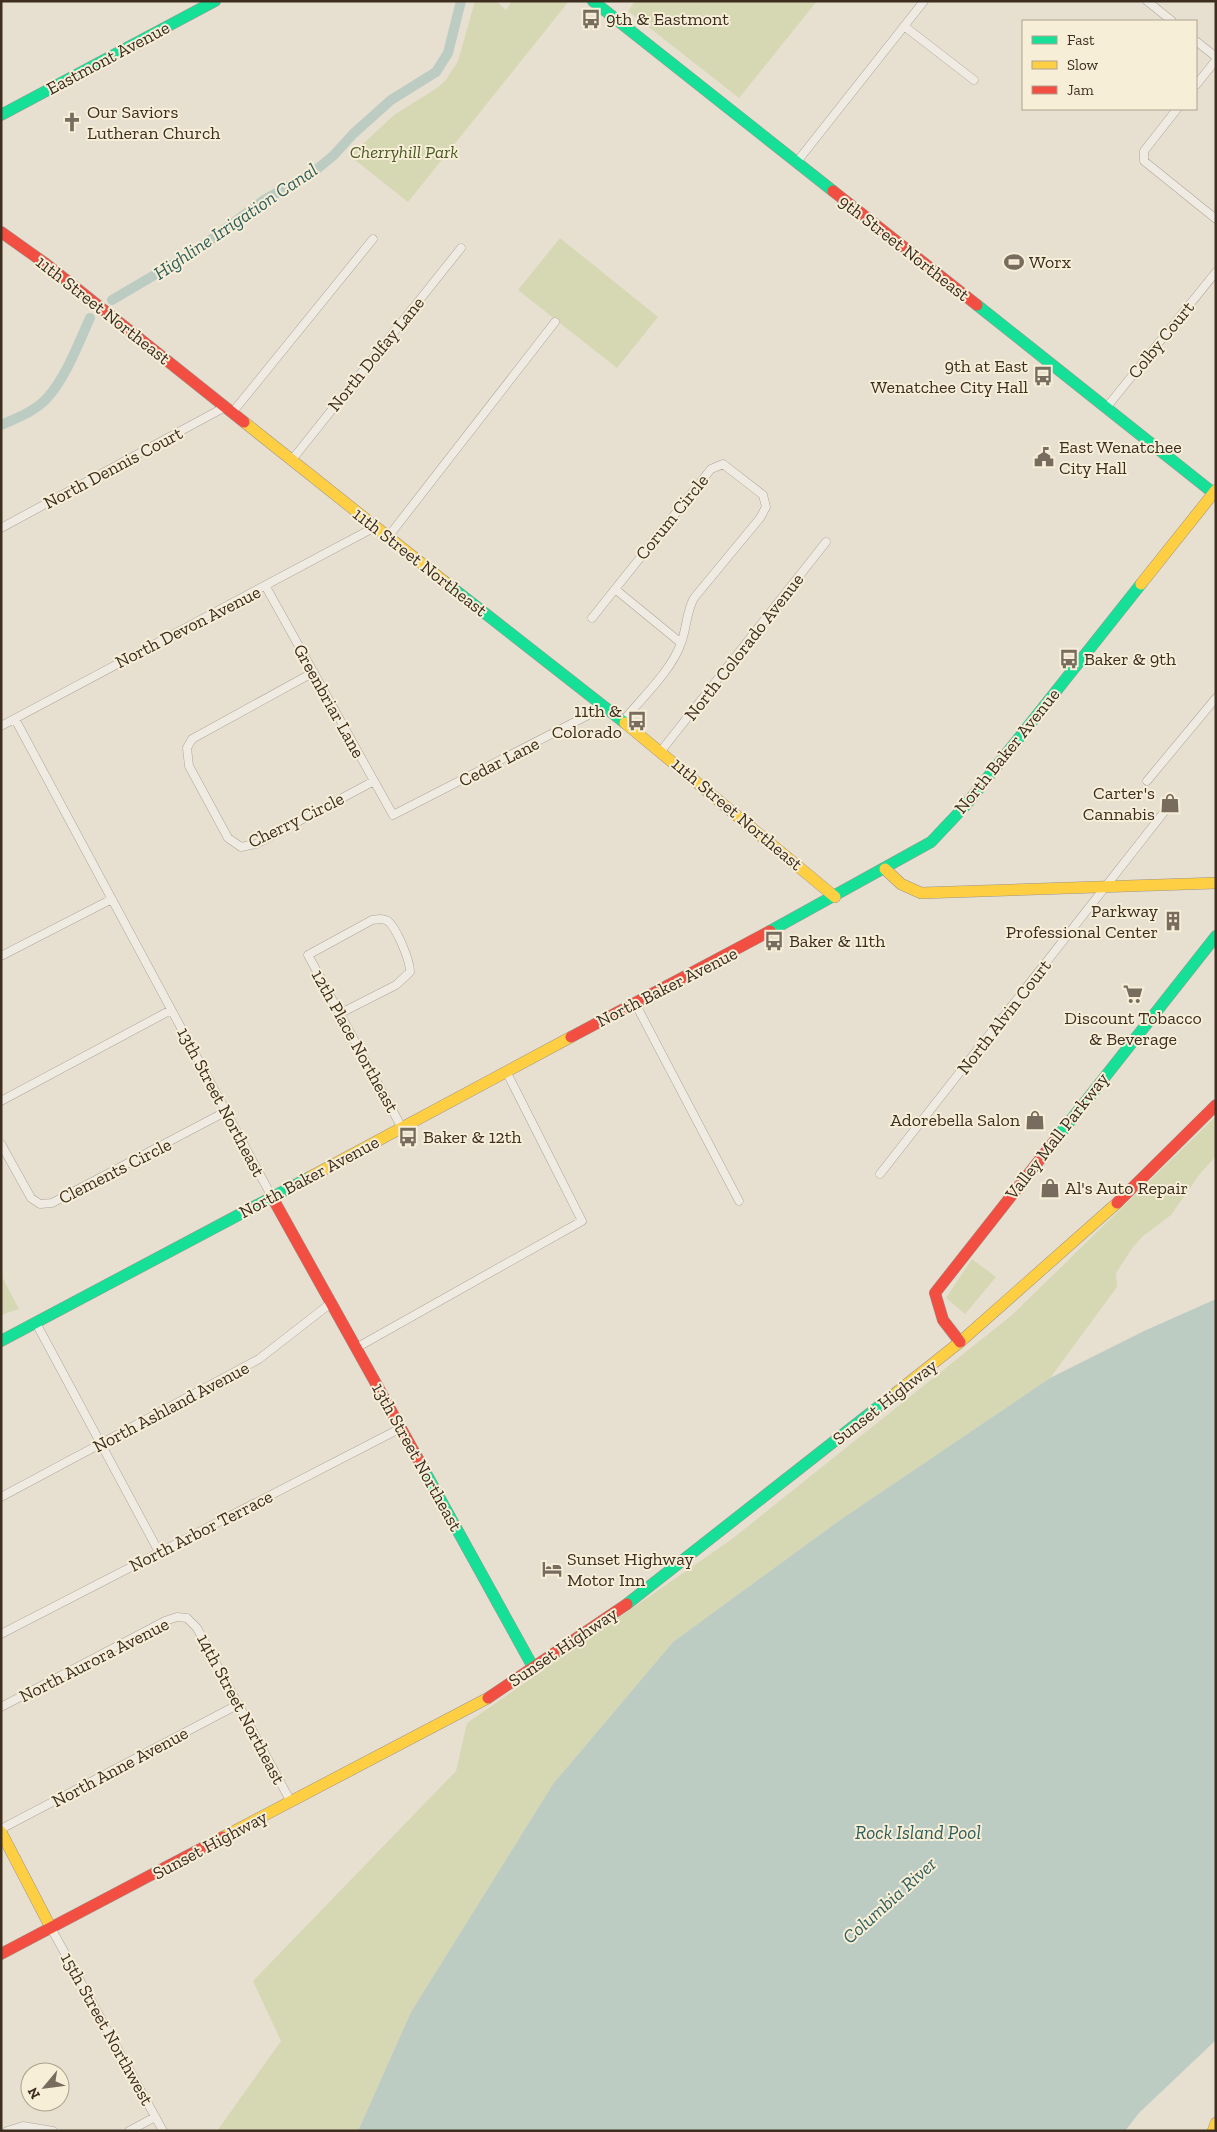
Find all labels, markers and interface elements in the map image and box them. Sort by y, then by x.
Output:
bus stop icon: 9th & Eastmont [580,8,602,30]
place label: 9th & Eastmont [606,8,729,30]
street label: Eastmont Avenue [43,16,173,100]
legend [1022,20,1197,110]
text: Fast [1067,31,1095,49]
text: Slow [1067,56,1099,74]
text: Jam [1067,81,1094,99]
place label: Our Saviors Lutheran Church [87,101,220,144]
church icon: Our Saviors Lutheran Church [61,111,83,133]
park label: Cherryhill Park [350,141,458,163]
water label: Highline Irrigation Canal [149,158,321,285]
street label: 9th Street Northeast [834,190,974,306]
street label: 11th Street Northeast [32,251,175,369]
sports icon: Worx [1003,251,1025,273]
place label: Worx [1029,251,1071,273]
street label: North Dolfay Lane [323,292,429,416]
street label: Colby Court [1123,297,1199,383]
place label: 9th at East Wenatchee City Hall [871,355,1028,398]
bus stop icon: 9th at East Wenatchee City Hall [1032,365,1054,387]
street label: North Dennis Court [40,422,187,514]
place label: East Wenatchee City Hall [1059,436,1182,479]
public building icon: East Wenatchee City Hall [1033,446,1055,468]
street label: Corum Circle [631,470,713,564]
street label: 11th Street Northeast [349,503,492,621]
street label: North Colorado Avenue [680,569,808,725]
street label: North Devon Avenue [112,581,264,673]
street label: Greenbriar Lane [289,640,369,762]
bus stop icon: Baker & 9th [1058,648,1080,670]
place label: Baker & 9th [1084,648,1176,670]
street label: North Baker Avenue [950,684,1064,818]
place label: 11th & Colorado [552,700,622,743]
bus stop icon: 11th & Colorado [626,710,648,732]
street label: Cedar Lane [455,732,543,792]
street label: 11th Street Northeast [667,753,807,875]
place label: Carter's Cannabis [1083,782,1155,825]
street label: Cherry Circle [244,787,348,853]
shop icon: Carter's Cannabis [1159,792,1181,814]
place label: Parkway Professional Center [1006,900,1159,943]
building icon: Parkway Professional Center [1162,910,1184,932]
bus stop icon: Baker & 11th [763,930,785,952]
place label: Baker & 11th [789,930,885,952]
street label: North Baker Avenue [593,942,741,1032]
street label: North Alvin Court [952,955,1056,1079]
street label: 12th Place Northeast [307,966,403,1116]
supermarket icon: Discount Tobacco & Beverage [1122,983,1144,1005]
place label: Discount Tobacco & Beverage [1064,1007,1202,1050]
street label: 13th Street Northeast [172,1024,270,1181]
street label: Valley Mall Parkway [1000,1068,1114,1205]
place label: Adorebella Salon [890,1109,1021,1131]
shop icon: Adorebella Salon [1024,1109,1046,1131]
bus stop icon: Baker & 12th [397,1126,419,1148]
place label: Baker & 12th [423,1126,522,1148]
street label: North Baker Avenue [235,1131,383,1223]
street label: Clements Circle [55,1133,175,1209]
shop icon: Al's Auto Repair [1039,1177,1061,1199]
place label: Al's Auto Repair [1065,1177,1188,1199]
street label: Sunset Highway [828,1354,942,1450]
street label: North Ashland Avenue [89,1357,253,1457]
street label: 13th Street Northeast [367,1379,467,1535]
street label: North Arbor Terrace [126,1485,276,1577]
place label: Sunset Highway Motor Inn [567,1548,694,1591]
hotel icon: Sunset Highway Motor Inn [541,1558,563,1580]
street label: Sunset Highway [504,1602,622,1692]
street label: North Aurora Avenue [16,1613,172,1707]
street label: 14th Street Northeast [192,1630,290,1788]
street label: North Anne Avenue [48,1722,192,1812]
street label: Sunset Highway [149,1805,272,1884]
water label: Rock Island Pool [855,1821,981,1844]
water label: Columbia River [838,1852,941,1949]
street label: 15th Street Northwest [56,1949,158,2109]
north arrow [20,2062,70,2112]
text: N [24,2084,44,2102]

